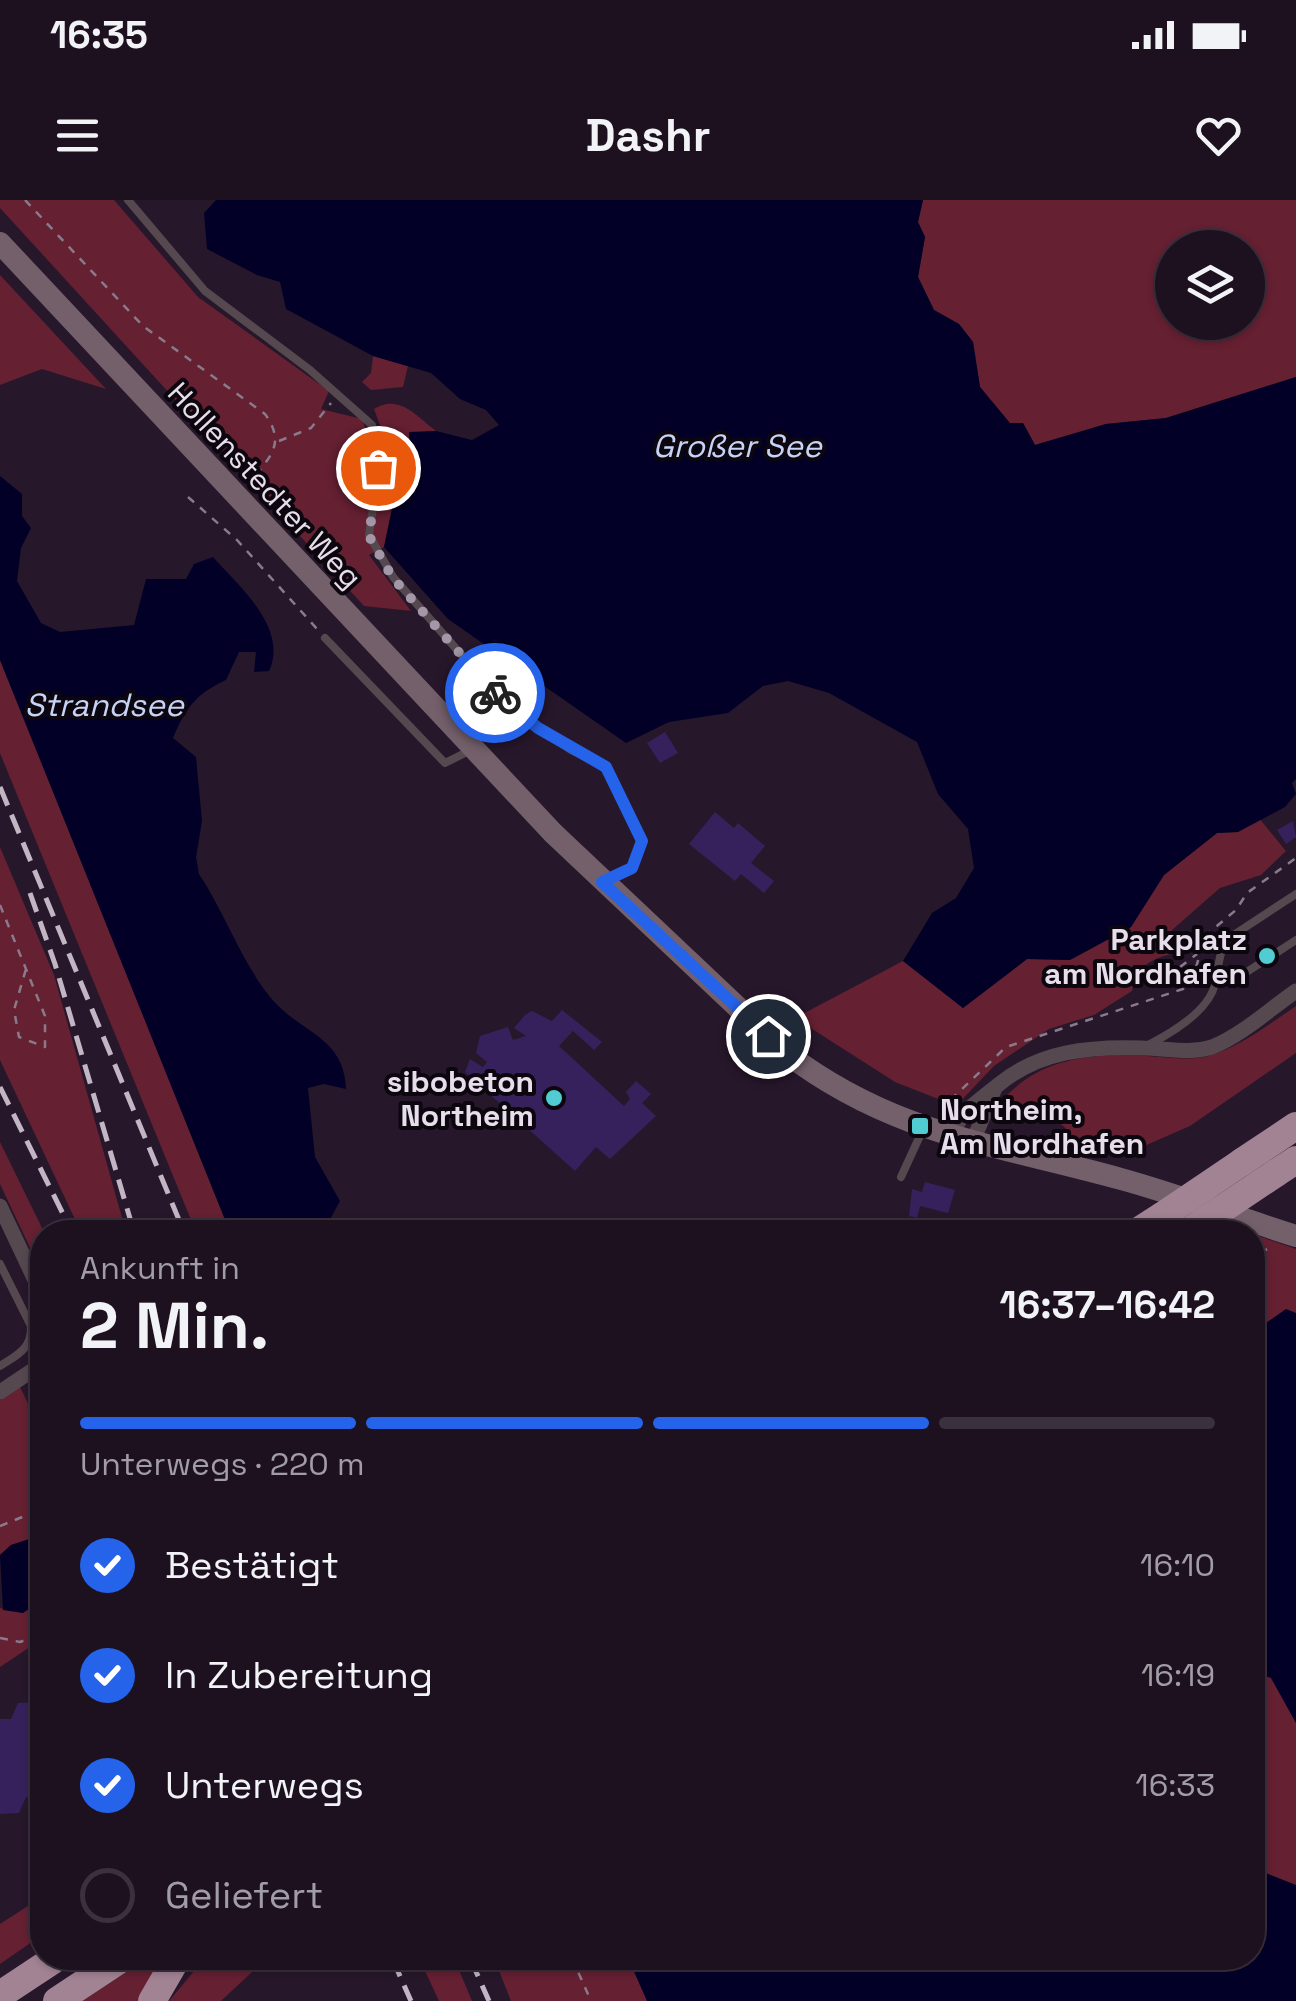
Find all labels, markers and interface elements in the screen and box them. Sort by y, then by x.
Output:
text: 16:35 [50,11,148,59]
text: Dashr [586,107,710,164]
icon: menu [50,108,105,163]
icon: heart [1191,108,1246,163]
map controls [1155,230,1265,340]
button: layers [1155,230,1265,340]
street label: Hollenstedter Weg [160,374,370,596]
pin [336,426,421,511]
water label: Großer See [652,426,823,466]
icon: bag [351,441,406,496]
courier [445,643,545,743]
icon: bike [468,666,523,721]
water label: Strandsee [24,685,185,725]
place label: Parkplatz am Nordhafen [1044,920,1247,993]
marker: Parkplatz am Nordhafen [1256,945,1278,967]
pin [726,994,811,1079]
icon: home [741,1009,796,1064]
place label: sibobeton Northeim [387,1062,534,1135]
marker: sibobeton Northeim [543,1087,565,1109]
place label: Northeim, Am Nordhafen [940,1090,1144,1163]
marker: Northeim, Am Nordhafen [909,1115,931,1137]
text: Ankunft in [80,1248,240,1288]
text: 16:37–16:42 [1000,1281,1215,1329]
text: 2 Min. [80,1284,269,1367]
text: Unterwegs · 220 m [80,1444,365,1484]
icon: check [80,1538,135,1593]
text: Bestätigt [165,1541,339,1589]
text: 16:10 [1140,1545,1215,1585]
icon: check [80,1648,135,1703]
text: In Zubereitung [165,1651,433,1699]
text: 16:19 [1141,1655,1215,1695]
icon: check [80,1758,135,1813]
text: Unterwegs [165,1761,364,1809]
text: 16:33 [1135,1765,1215,1805]
text: Geliefert [165,1871,323,1919]

